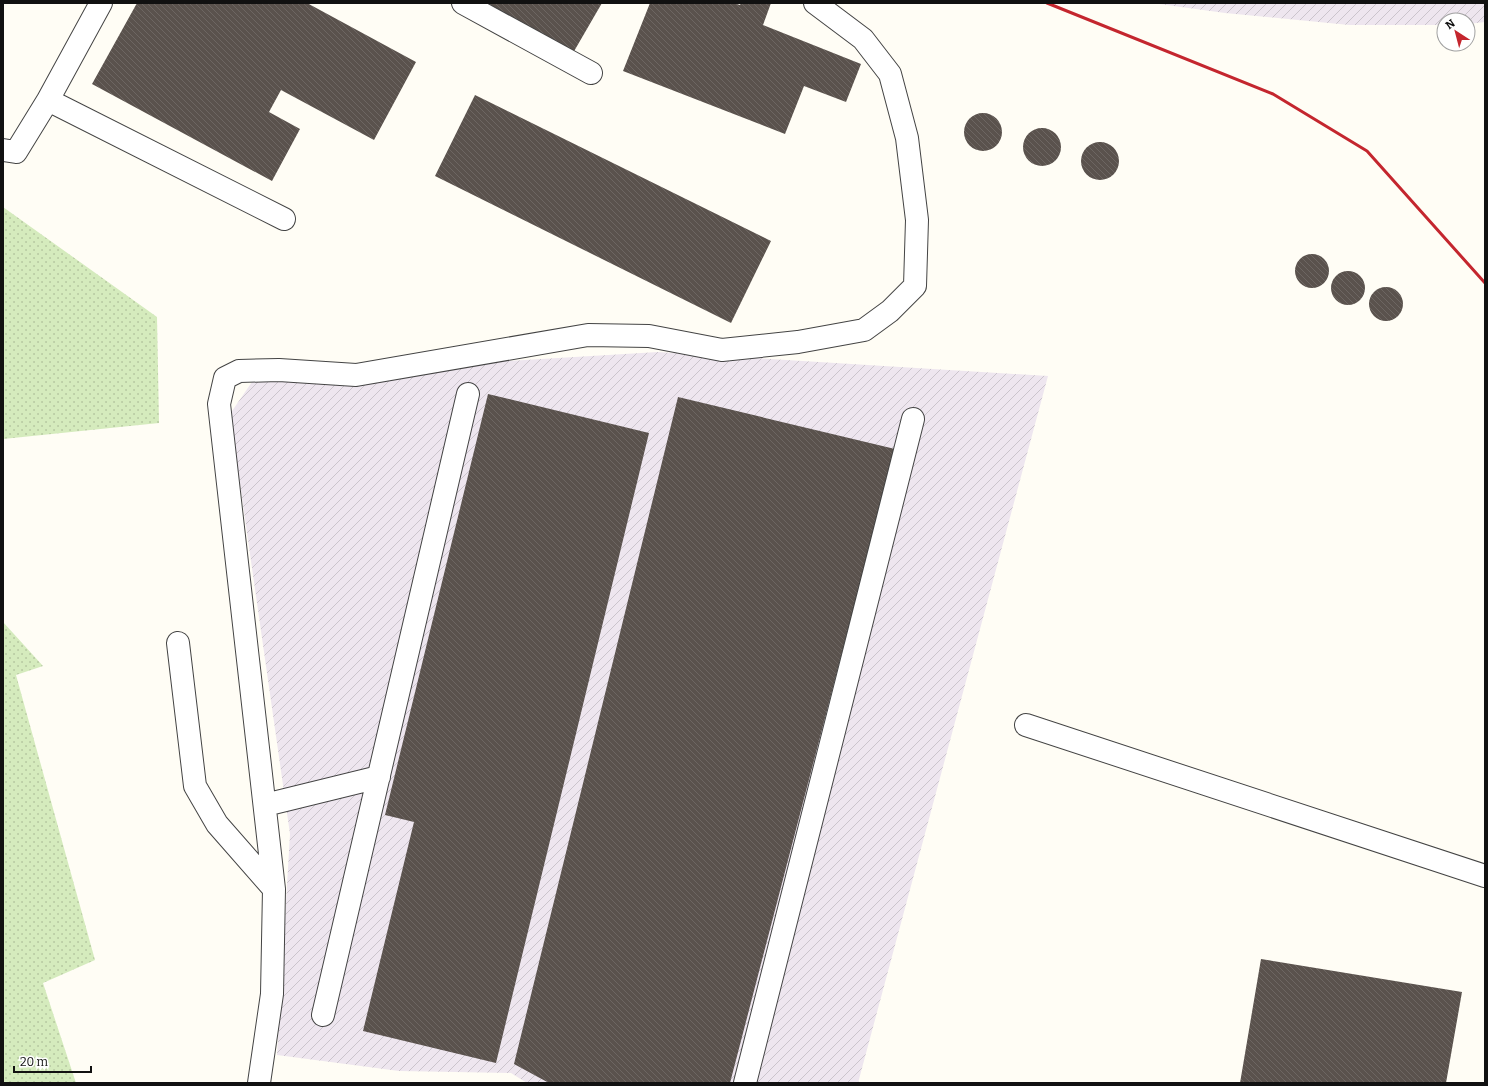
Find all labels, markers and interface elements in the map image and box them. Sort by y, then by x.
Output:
north arrow [1436,12,1476,52]
text: N [1443,16,1458,32]
scale bar [14,1048,91,1074]
text: 20 m [20,1055,49,1069]

